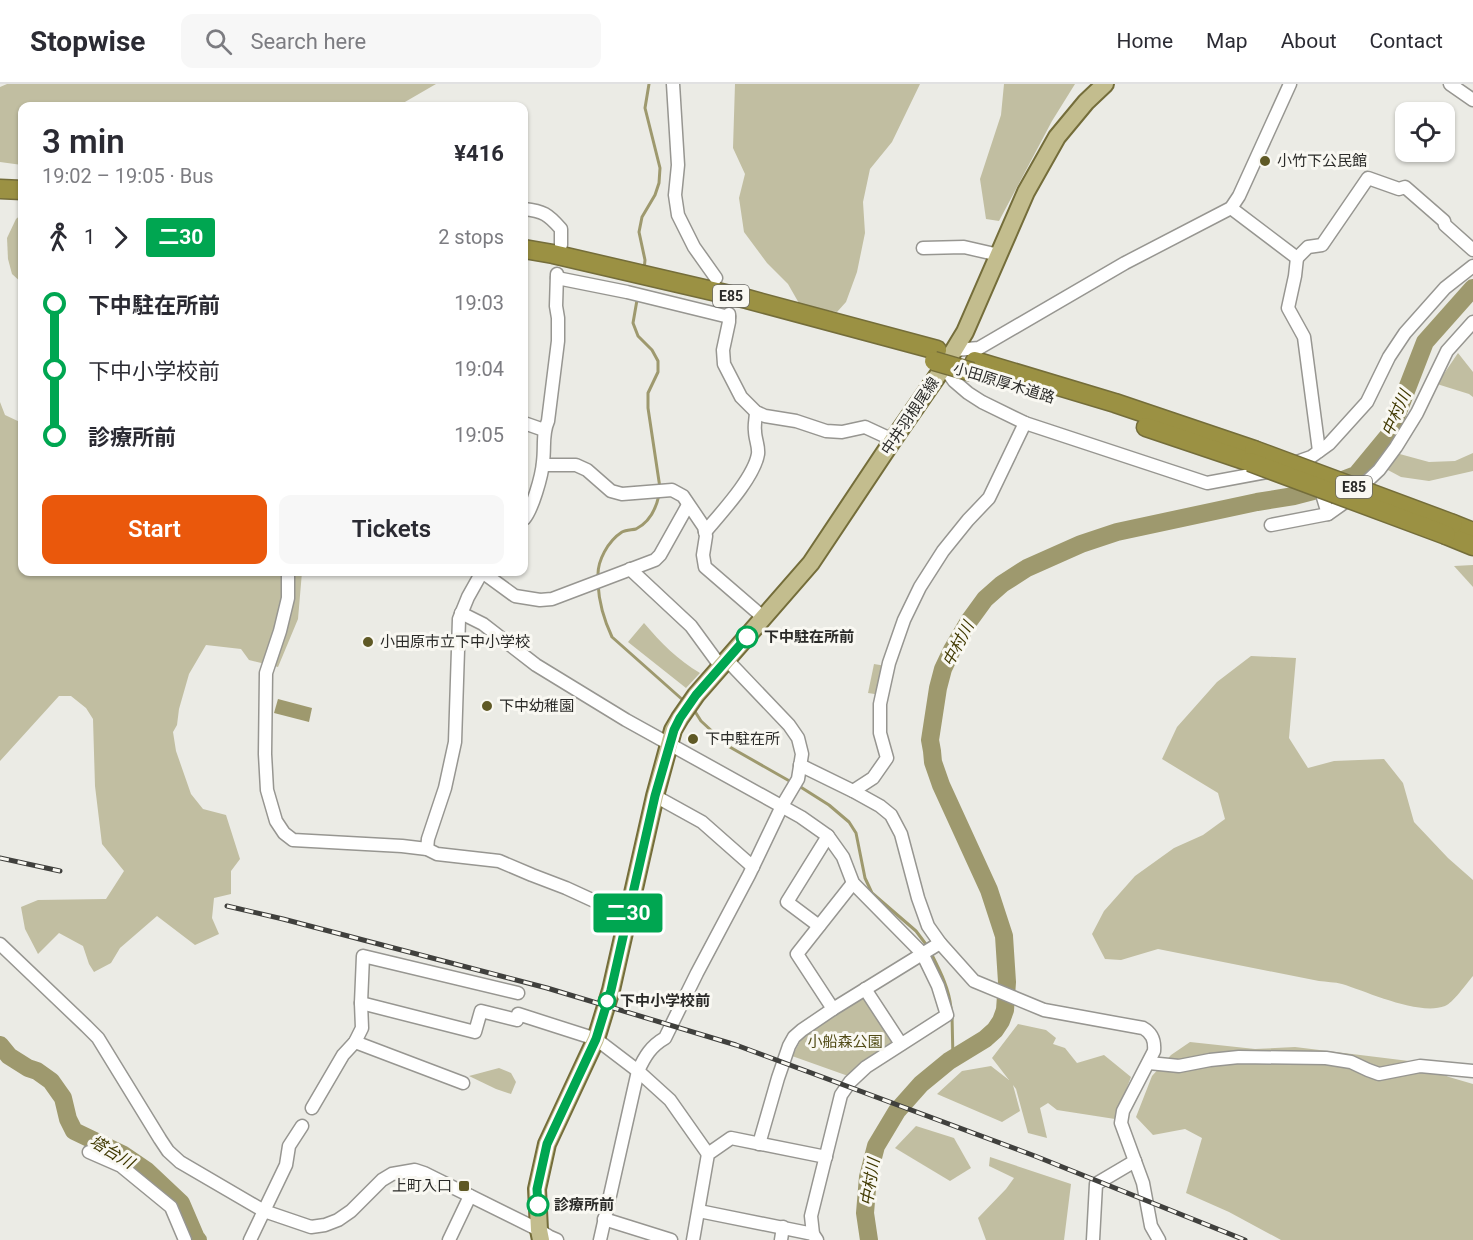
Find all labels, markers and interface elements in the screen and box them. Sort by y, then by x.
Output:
search box [181,14,601,68]
text: Stopwise [30,25,145,58]
icon: search [202,25,235,58]
text: Search here [250,29,366,54]
text: Home [1117,29,1173,53]
text: Map [1206,29,1248,53]
text: About [1281,29,1337,53]
text: Contact [1370,29,1443,53]
map controls [1395,102,1455,162]
button: locate [1395,102,1455,162]
text: 3 min [42,122,125,161]
text: ¥416 [454,141,504,166]
place label: 小竹下公民館 [1277,152,1367,170]
marker: 小竹下公民館 [1258,154,1272,168]
text: 19:02 – 19:05 · Bus [42,164,214,188]
icon: walk [42,221,75,254]
icon: forward [104,221,137,254]
text: 1 [84,225,95,249]
text: 二30 [158,225,203,249]
text: 2 stops [438,225,504,249]
road number: E85 [713,285,749,307]
text: 19:03 [454,291,504,315]
text: 下中駐在所前 [88,293,220,318]
text: 19:04 [454,357,504,381]
text: 下中小学校前 [88,359,220,384]
street label: 小田原厚木道路 [951,359,1057,407]
street label: 中井羽根尾線 [877,374,943,458]
water label: 中村川 [1378,385,1415,439]
text: 19:05 [454,423,504,447]
text: 診療所前 [88,425,176,450]
road number: E85 [1336,476,1372,498]
button: Start [42,495,267,564]
button: Tickets [279,495,504,564]
water label: 中村川 [938,617,979,670]
marker: 下中駐在所前 [736,626,758,648]
place label: 下中駐在所前 [764,628,854,646]
place label: 小田原市立下中小学校 [380,633,530,651]
marker: 小田原市立下中小学校 [361,635,375,649]
place label: 下中幼稚園 [499,697,574,715]
marker: 下中幼稚園 [480,699,494,713]
place label: 下中駐在所 [705,730,780,748]
marker: 下中駐在所 [686,732,700,746]
line badge: 二30 [594,894,662,932]
text: 二30 [605,901,651,925]
marker: 下中小学校前 [598,992,616,1010]
place label: 下中小学校前 [620,992,710,1010]
park label: 小船森公園 [807,1033,883,1051]
water label: 塔台川 [87,1131,139,1174]
water label: 中村川 [857,1155,883,1207]
place label: 上町入口 [392,1177,452,1195]
marker: 上町入口 [457,1179,471,1193]
marker: 診療所前 [527,1194,549,1216]
place label: 診療所前 [554,1196,614,1214]

